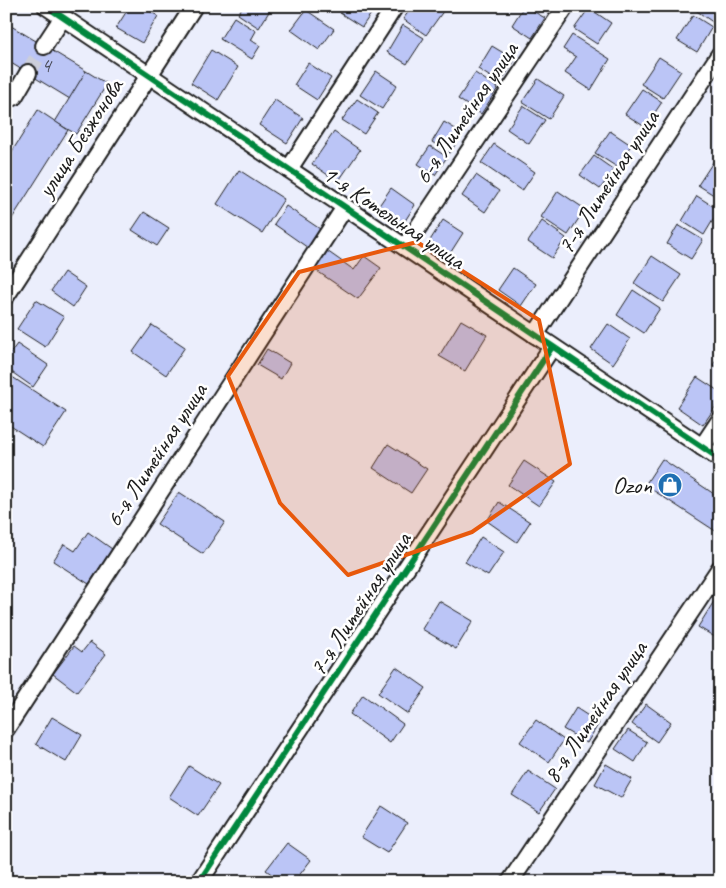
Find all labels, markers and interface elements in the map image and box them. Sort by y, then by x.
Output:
street label: 6-я Литейная улица [407,35,525,190]
house number: 4 [41,52,53,78]
street label: улица Безжонова [29,72,130,205]
street label: 7-я Литейная улица [550,103,666,260]
street label: 1-я Котельная улица [317,158,472,276]
street label: 6-я Литейная улица [98,376,214,533]
place label: Ozon [613,470,652,500]
shop icon: Ozon [657,472,683,498]
street label: 7-я Литейная улица [302,525,418,682]
street label: 8-я Литейная улица [536,634,654,789]

